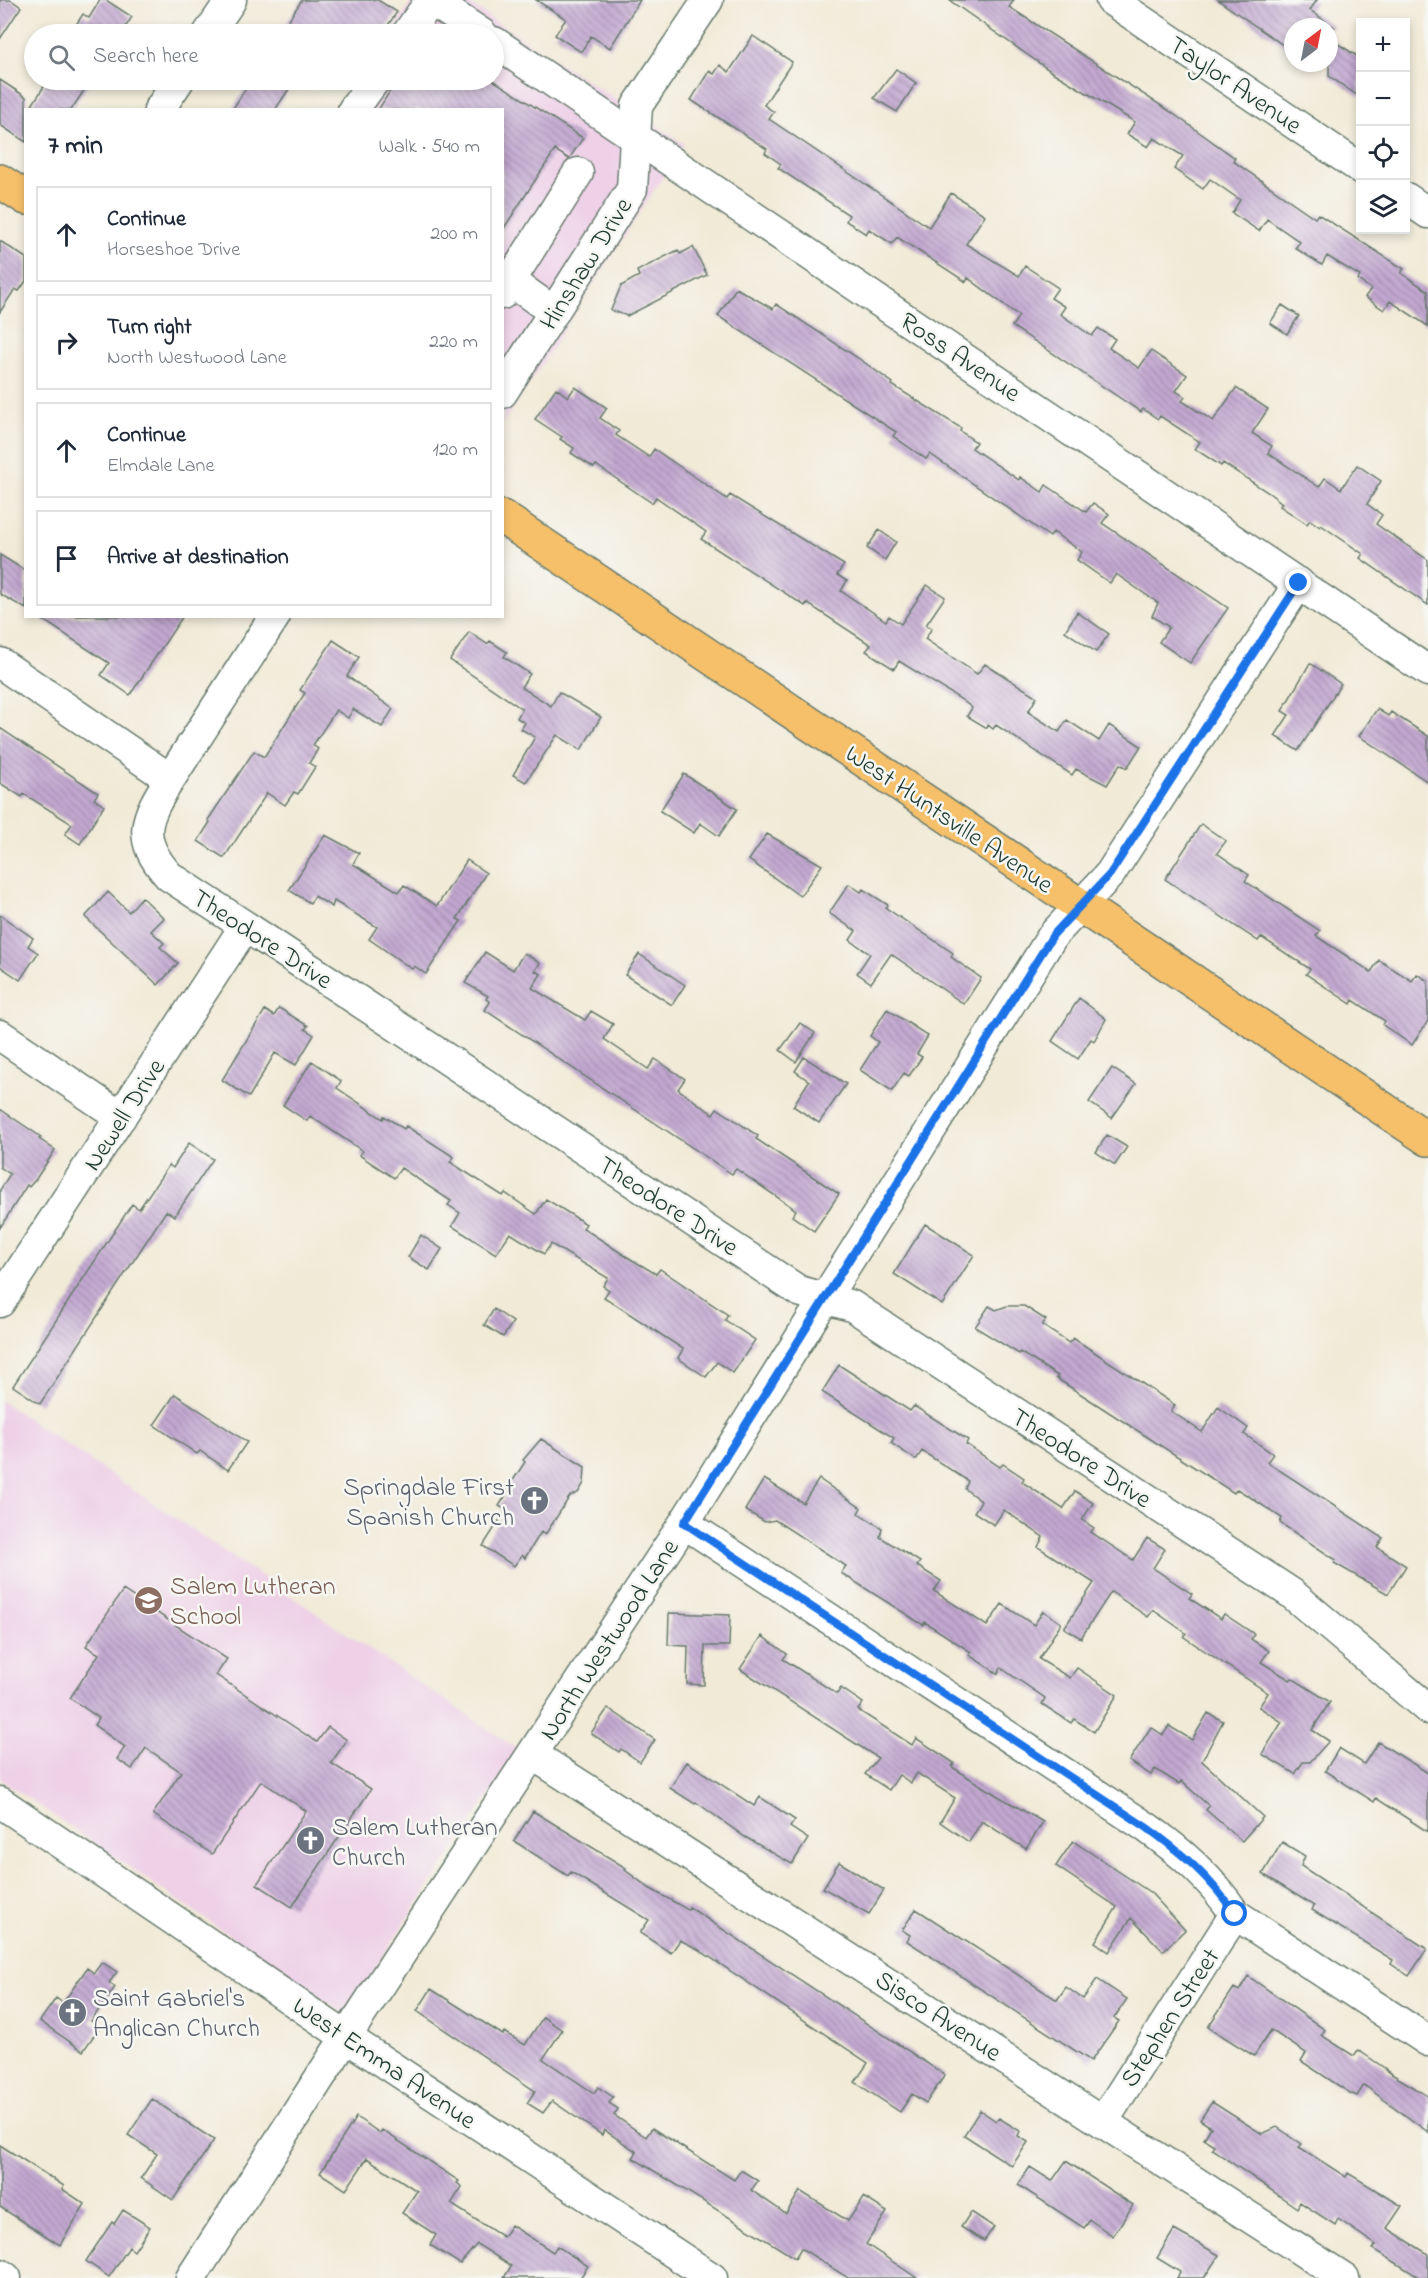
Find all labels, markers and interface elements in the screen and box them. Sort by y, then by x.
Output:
north arrow [1284,18,1338,72]
map controls [1356,18,1410,234]
button: + [1356,18,1410,72]
search box [24,24,504,90]
street label: Taylor Avenue [1160,28,1309,145]
icon: search [45,41,78,74]
text: Search here [93,41,198,73]
button: − [1356,72,1410,126]
button: locate [1356,126,1410,180]
text: 7 min [48,128,103,166]
text: Walk · 540 m [378,133,480,162]
button: layers [1356,180,1410,234]
street label: Hinshaw Drive [532,191,644,338]
text: Continue [107,204,186,236]
icon: ahead [50,218,83,251]
text: 200 m [430,220,478,249]
text: Horseshoe Drive [107,236,240,265]
street label: Ross Avenue [891,304,1028,413]
text: Turn right [107,312,192,344]
icon: right [50,326,83,359]
text: 220 m [429,328,478,357]
text: North Westwood Lane [107,344,287,373]
text: Continue [107,420,186,452]
icon: ahead [50,434,83,467]
text: 120 m [433,436,478,465]
text: Elmdale Lane [107,452,214,481]
icon: arrive [50,542,83,575]
text: Arrive at destination [107,542,289,574]
route end [1285,569,1311,595]
street label: West Huntsville Avenue [836,736,1061,905]
street label: Theodore Drive [183,881,340,1000]
street label: Newell Drive [75,1052,176,1179]
street label: Theodore Drive [589,1148,746,1267]
street label: Theodore Drive [1002,1400,1159,1519]
place label: Springdale First Spanish Church [343,1470,514,1538]
church icon: Springdale First Spanish Church [519,1485,551,1517]
street label: North Westwood Lane [531,1532,690,1749]
place label: Salem Lutheran School [170,1569,336,1637]
school or university icon: Salem Lutheran School [133,1584,165,1616]
place label: Salem Lutheran Church [332,1810,498,1878]
church icon: Salem Lutheran Church [295,1825,327,1857]
route start [1221,1900,1247,1926]
street label: Stephen Street [1112,1941,1231,2096]
street label: Sisco Avenue [867,1962,1008,2073]
place label: Saint Gabriel's Anglican Church [93,1981,260,2049]
street label: West Emma Avenue [284,1989,483,2140]
church icon: Saint Gabriel's Anglican Church [56,1996,88,2028]

